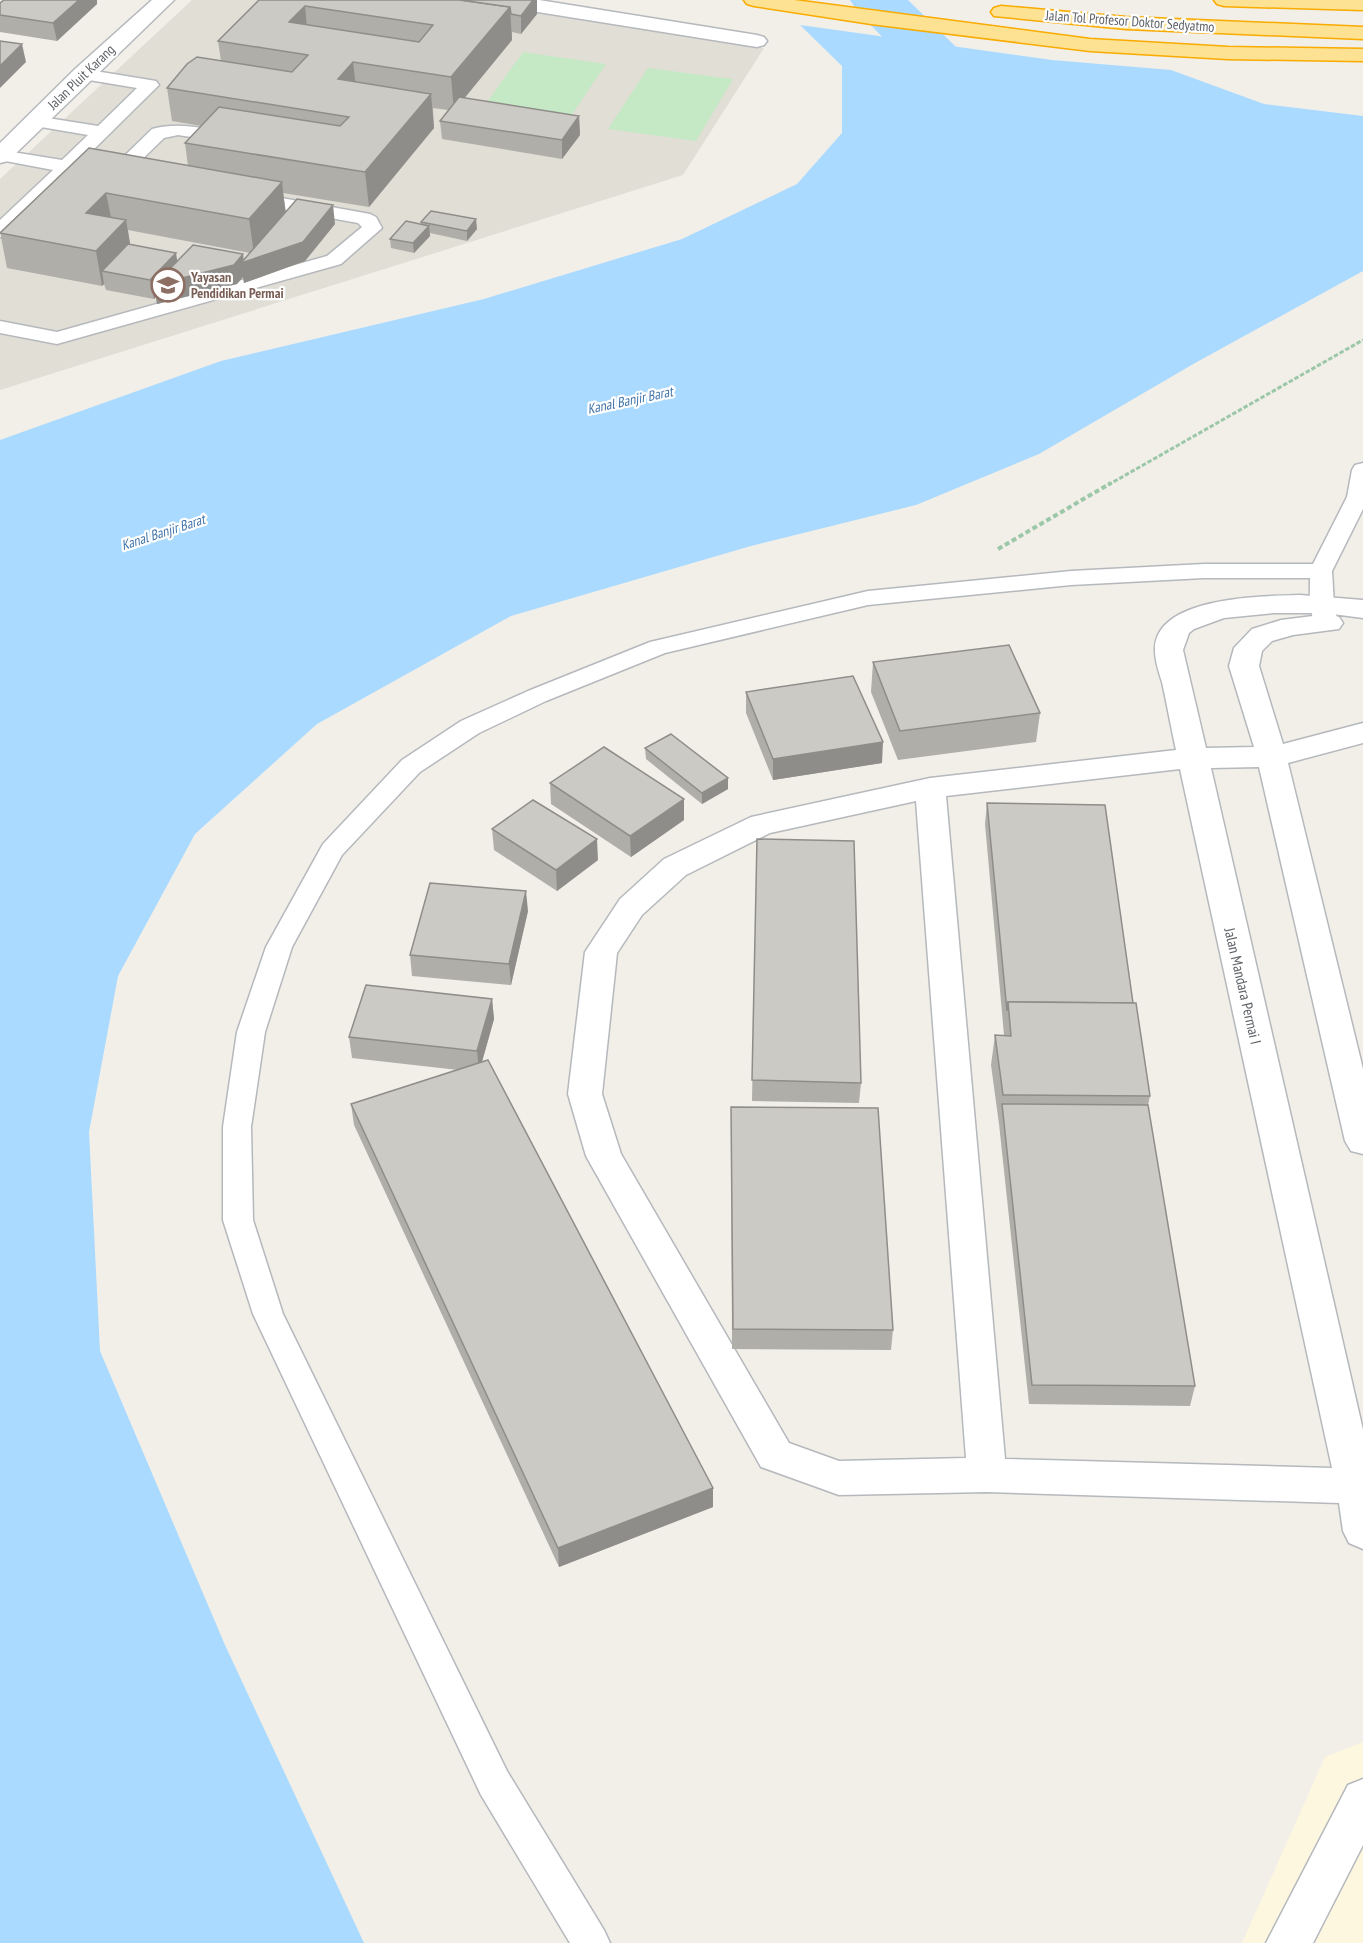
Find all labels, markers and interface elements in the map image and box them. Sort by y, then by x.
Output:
street label: Jalan Tol Profesor Doktor Sedyatmo [1044,6,1215,36]
street label: Jalan Pluit Karang [43,41,118,114]
school or university icon: Yayasan Pendidikan Permai [150,267,186,303]
place label: Yayasan Pendidikan Permai [190,268,284,302]
water label: Kanal Banjir Barat [586,382,676,418]
water label: Kanal Banjir Barat [119,509,209,554]
street label: Jalan Mandara Permai I [1220,925,1266,1046]

